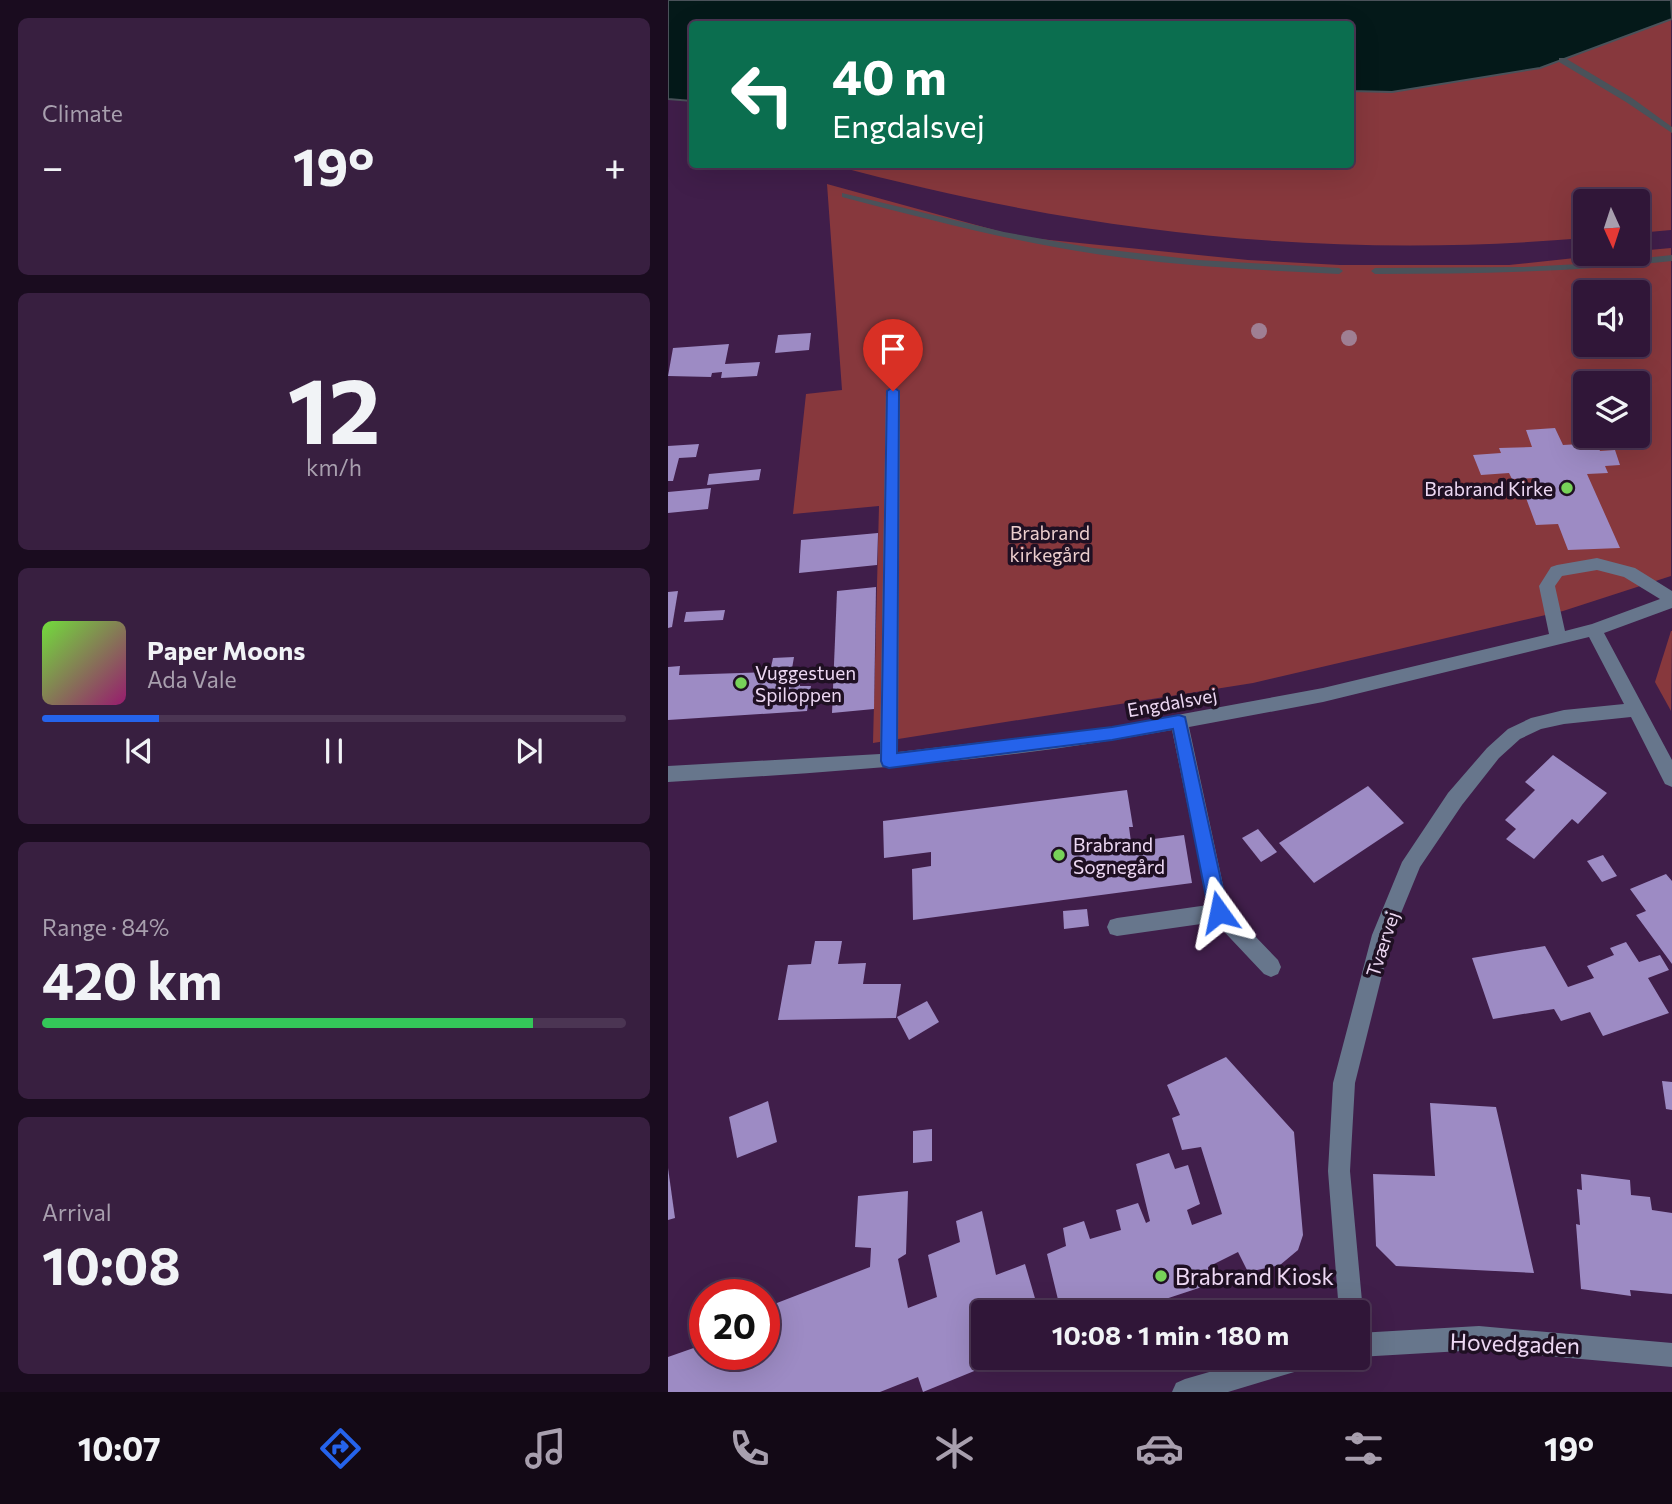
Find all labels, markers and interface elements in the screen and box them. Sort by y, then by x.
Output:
text: 40 m [832,45,947,105]
icon: left [717,49,808,140]
text: Climate [42,99,123,127]
text: Engdalsvej [832,105,985,145]
text: 19° [293,133,374,197]
text: − [42,142,64,189]
text: + [604,142,626,189]
north arrow [1573,189,1650,266]
map controls [1573,189,1650,448]
button: sound [1573,280,1650,357]
pin [863,319,923,391]
icon: arrive [874,330,912,368]
text: 12 [288,351,380,463]
button: layers [1573,371,1650,448]
text: km/h [306,453,362,481]
place label: Brabrand Kirke [1424,477,1553,500]
marker: Brabrand Kirke [1559,480,1575,496]
park label: Brabrand kirkegård [1010,521,1090,566]
text: Paper Moons [147,634,305,665]
place label: Vuggestuen Spiloppen [755,661,856,706]
text: Ada Vale [147,665,237,693]
marker: Vuggestuen Spiloppen [733,675,749,691]
street label: Engdalsvej [1125,683,1219,721]
icon: previous [120,732,158,770]
icon: pause [315,732,353,770]
icon: next [510,732,548,770]
place label: Brabrand Sognegård [1073,833,1165,878]
marker: Brabrand Sognegård [1051,847,1067,863]
position arrow [1182,875,1256,949]
street label: Tværvej [1361,908,1403,980]
text: Range · 84% [42,913,169,941]
text: 420 km [42,947,222,1011]
text: Arrival [42,1198,112,1226]
text: 10:08 [42,1232,181,1296]
place label: Brabrand Kiosk [1175,1262,1335,1290]
marker: Brabrand Kiosk [1153,1268,1169,1284]
speed limit sign: 20 [689,1279,780,1370]
text: 10:08 · 1 min · 180 m [1052,1319,1289,1350]
street label: Hovedgaden [1449,1327,1581,1359]
icon: directions [316,1424,365,1473]
icon: music [521,1424,570,1473]
icon: phone [725,1424,774,1473]
icon: climate [930,1424,979,1473]
icon: car [1135,1424,1184,1473]
icon: filters [1339,1424,1388,1473]
text: 10:07 [78,1428,161,1468]
text: 19° [1544,1428,1594,1468]

